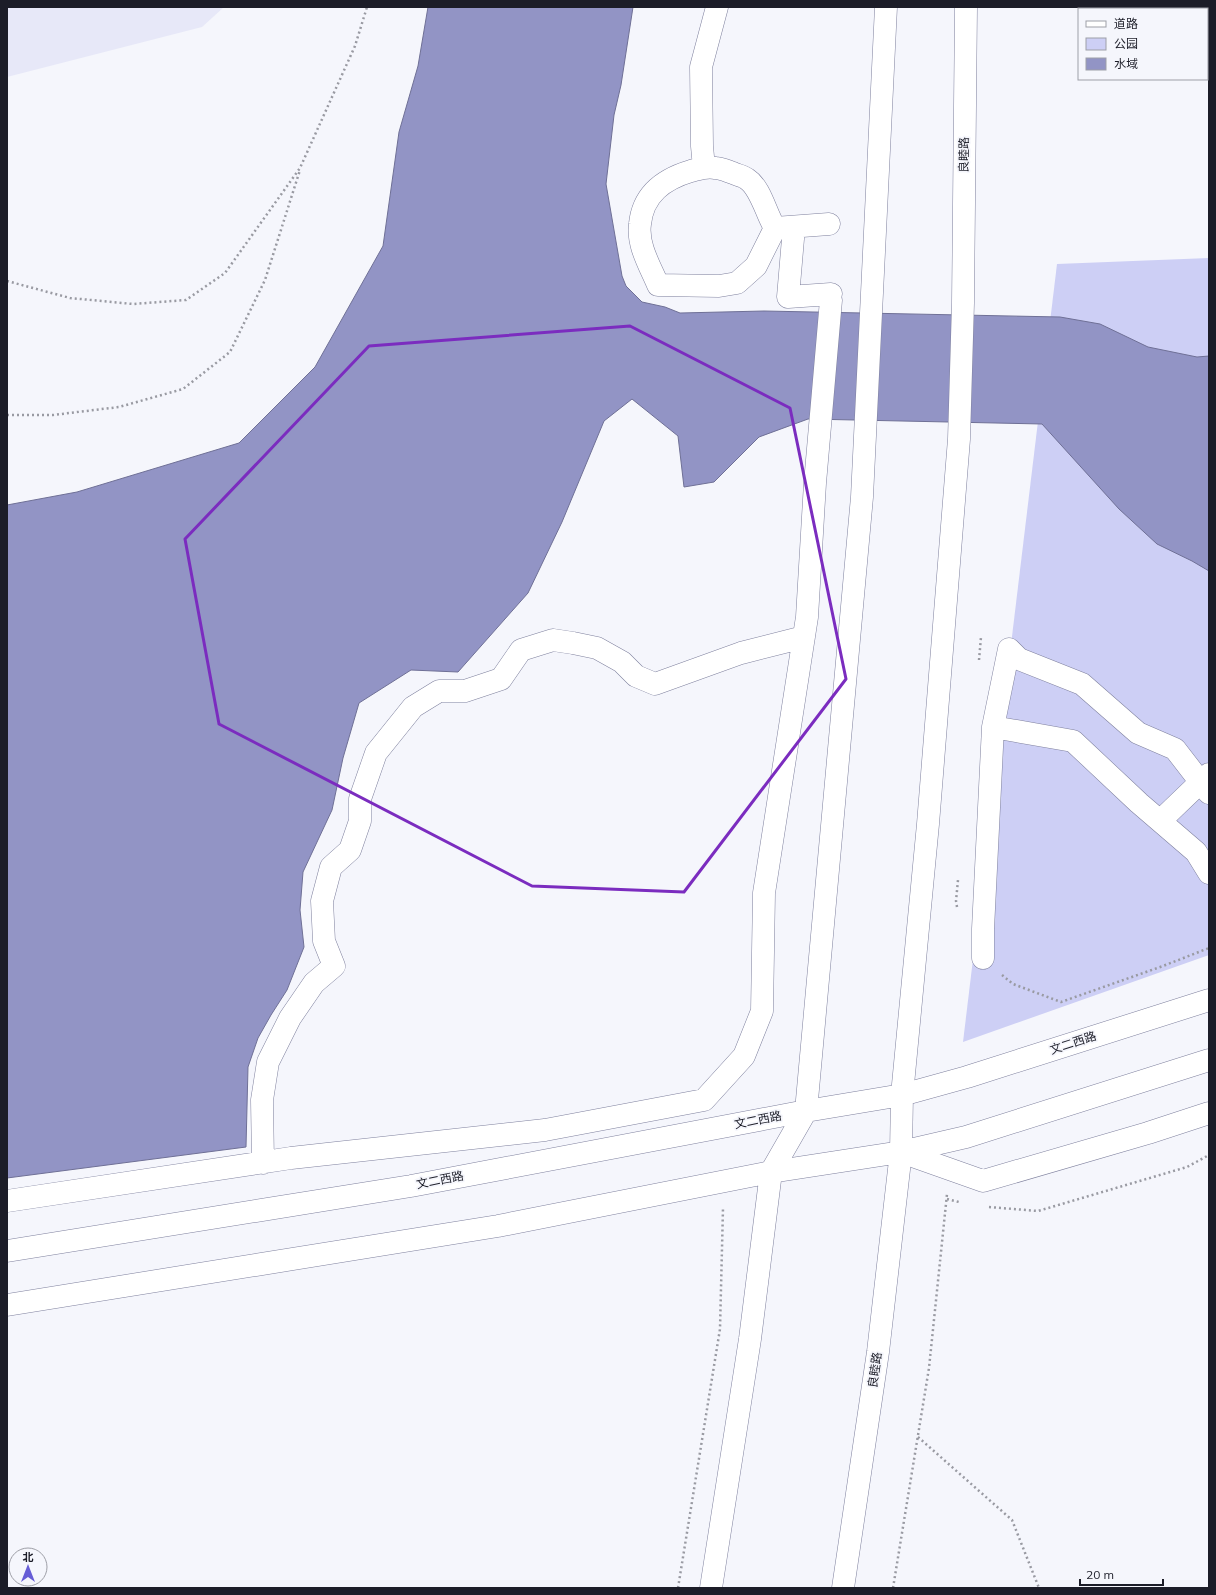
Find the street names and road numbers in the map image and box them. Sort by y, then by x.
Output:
street label: 良睦路 [956,137,971,173]
street label: 文二西路 [1048,1028,1098,1057]
street label: 文二西路 [733,1108,783,1131]
street label: 文二西路 [415,1168,465,1191]
street label: 良睦路 [865,1351,884,1389]

